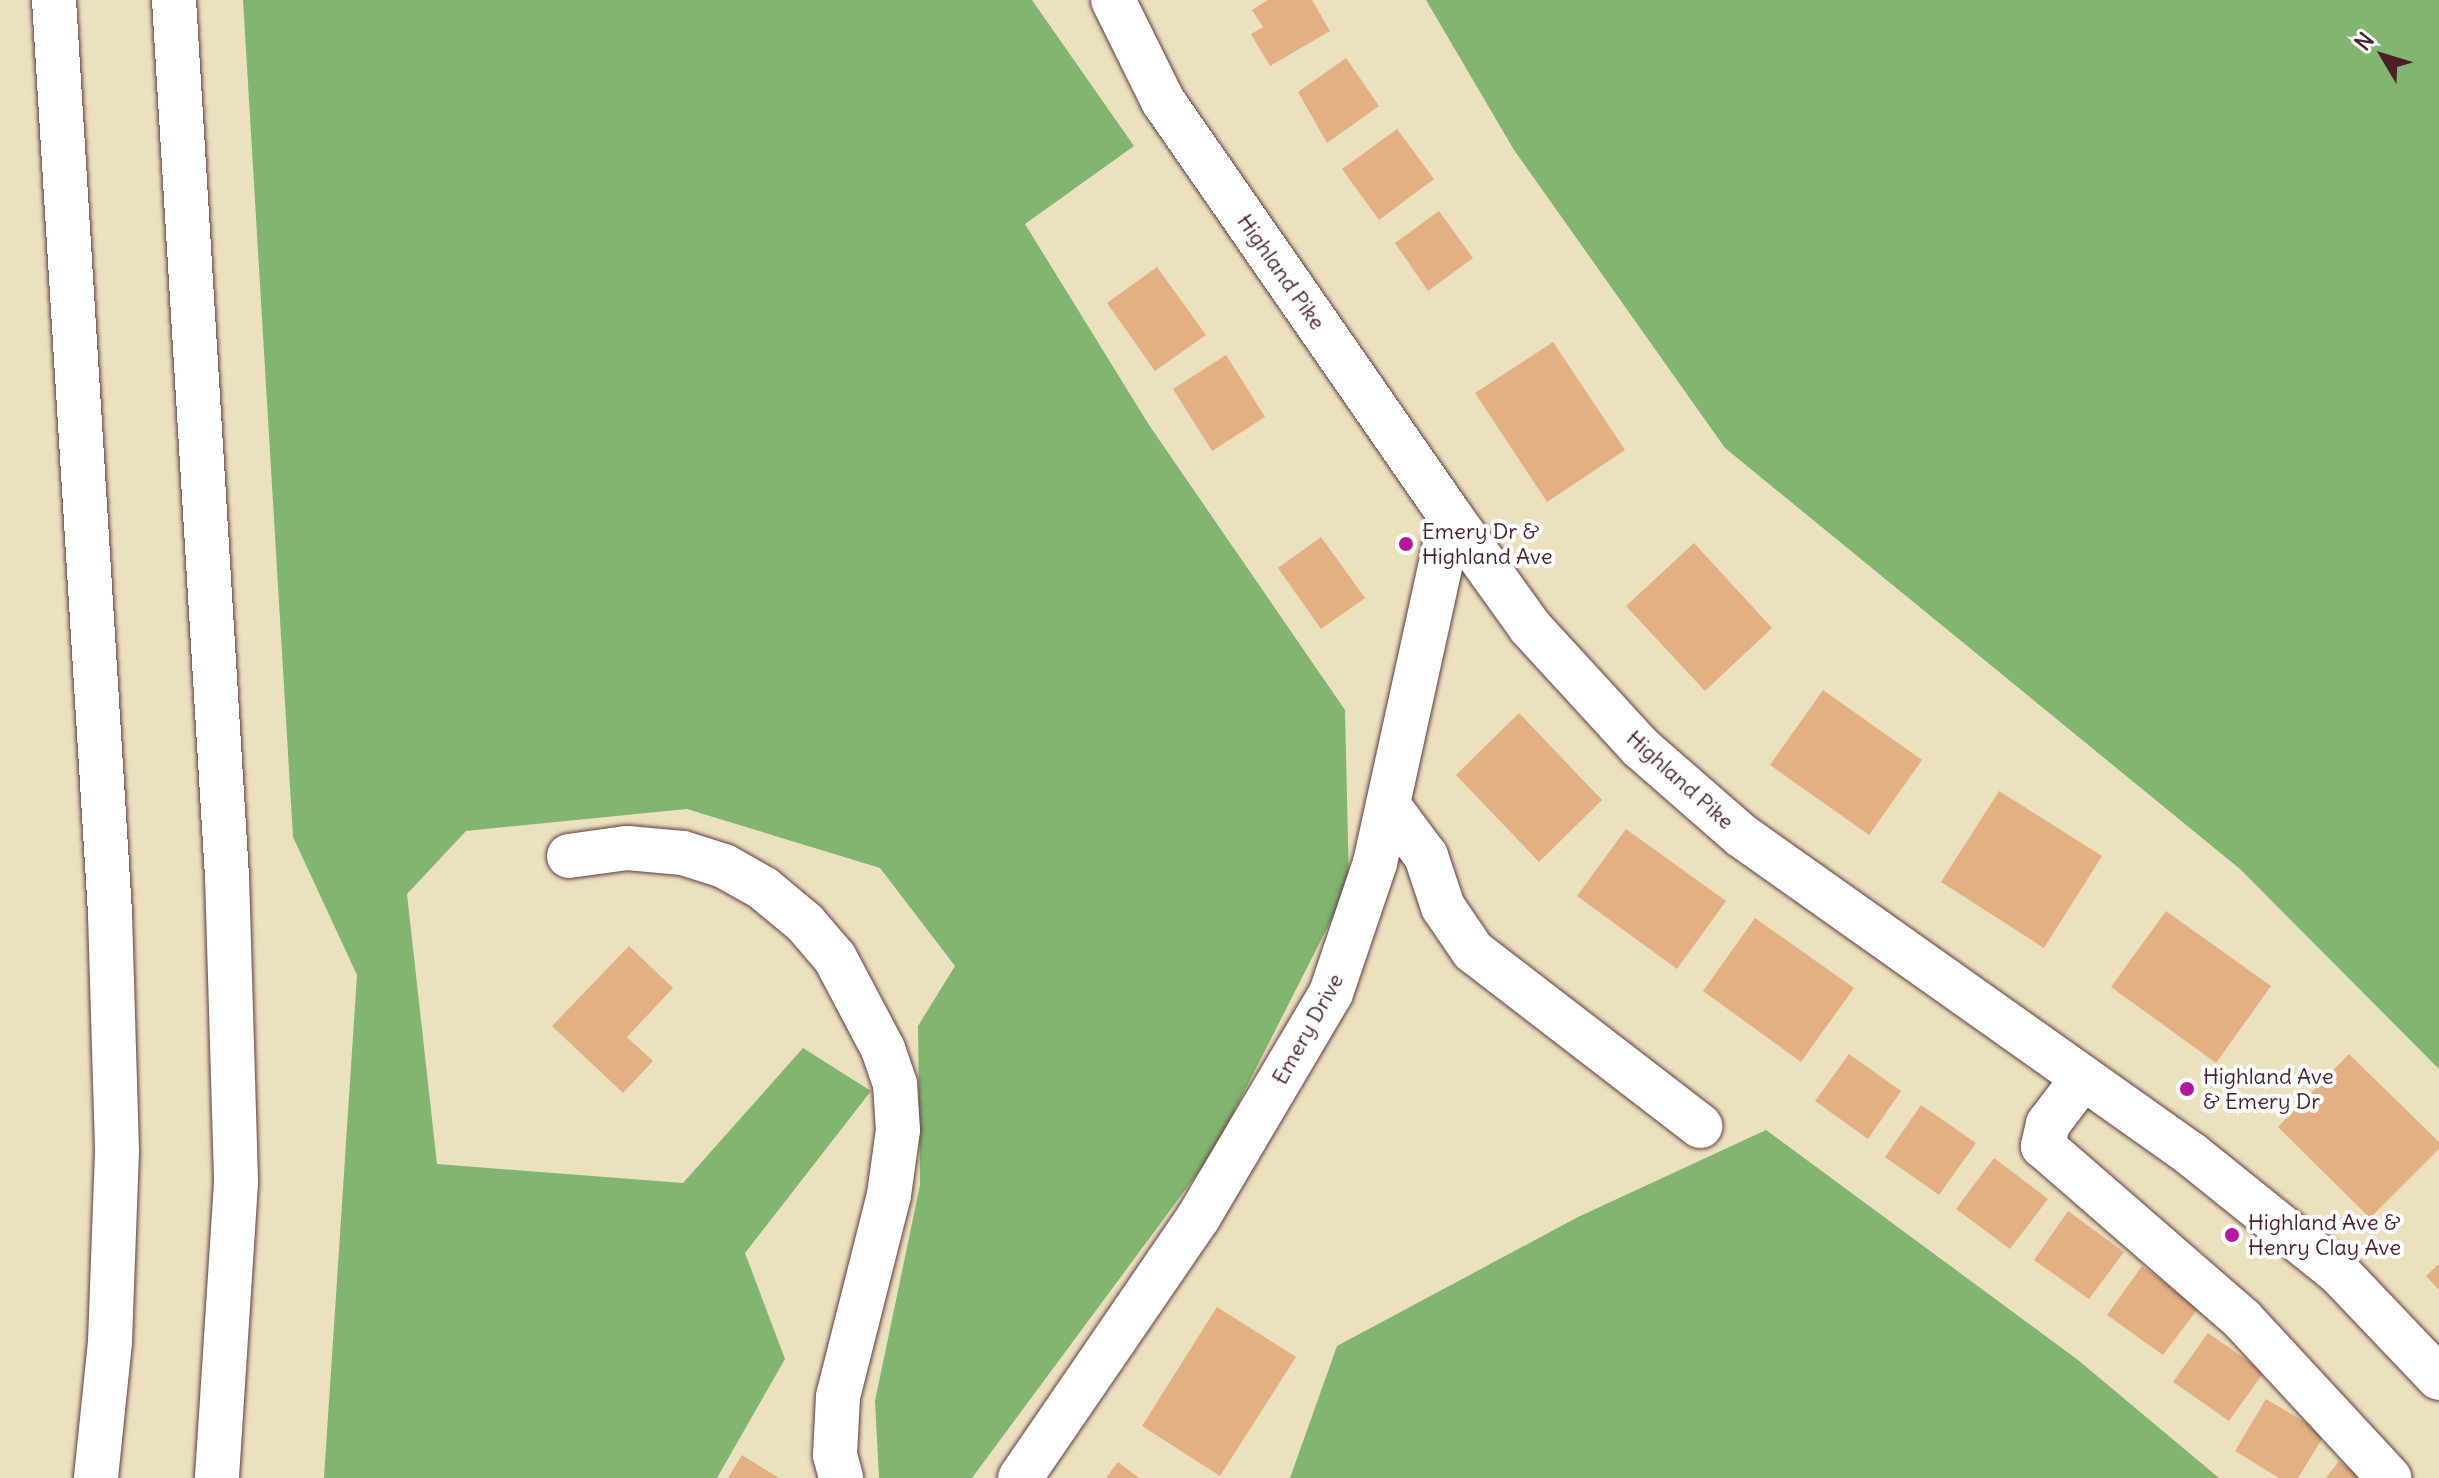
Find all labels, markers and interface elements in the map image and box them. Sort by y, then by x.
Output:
north arrow [2343,16,2423,96]
text: N [2348,27,2380,56]
street label: Highland Pike [1231,209,1331,335]
place label: Emery Dr & Highland Ave [1422,518,1553,570]
marker: Emery Dr & Highland Ave [1397,535,1415,553]
street label: Highland Pike [1621,725,1739,835]
street label: Emery Drive [1267,969,1349,1089]
place label: Highland Ave & Emery Dr [2203,1063,2334,1114]
marker: Highland Ave & Emery Dr [2178,1080,2196,1098]
place label: Highland Ave & Henry Clay Ave [2248,1209,2401,1260]
marker: Highland Ave & Henry Clay Ave [2223,1226,2241,1244]

